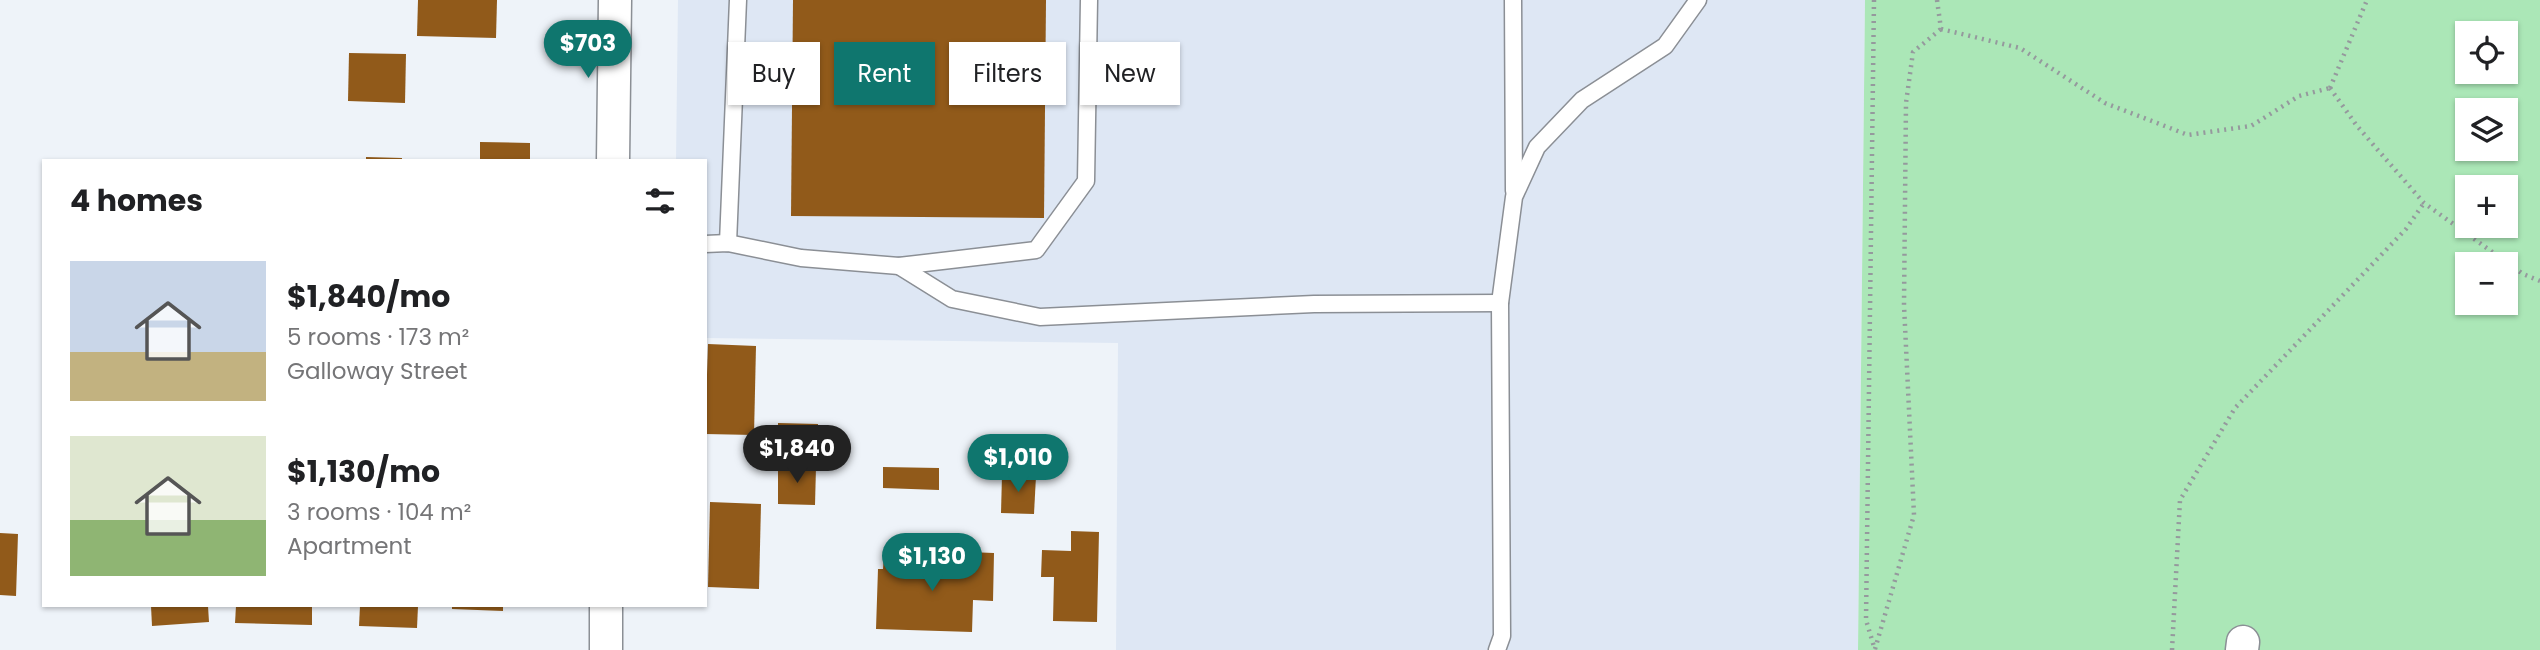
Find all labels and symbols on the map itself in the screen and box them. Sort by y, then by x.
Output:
pin: $703 [547,20,629,80]
pin: $1,840 [740,426,854,485]
pin: $1,010 [961,434,1075,494]
pin: $1,130 [875,534,989,593]

